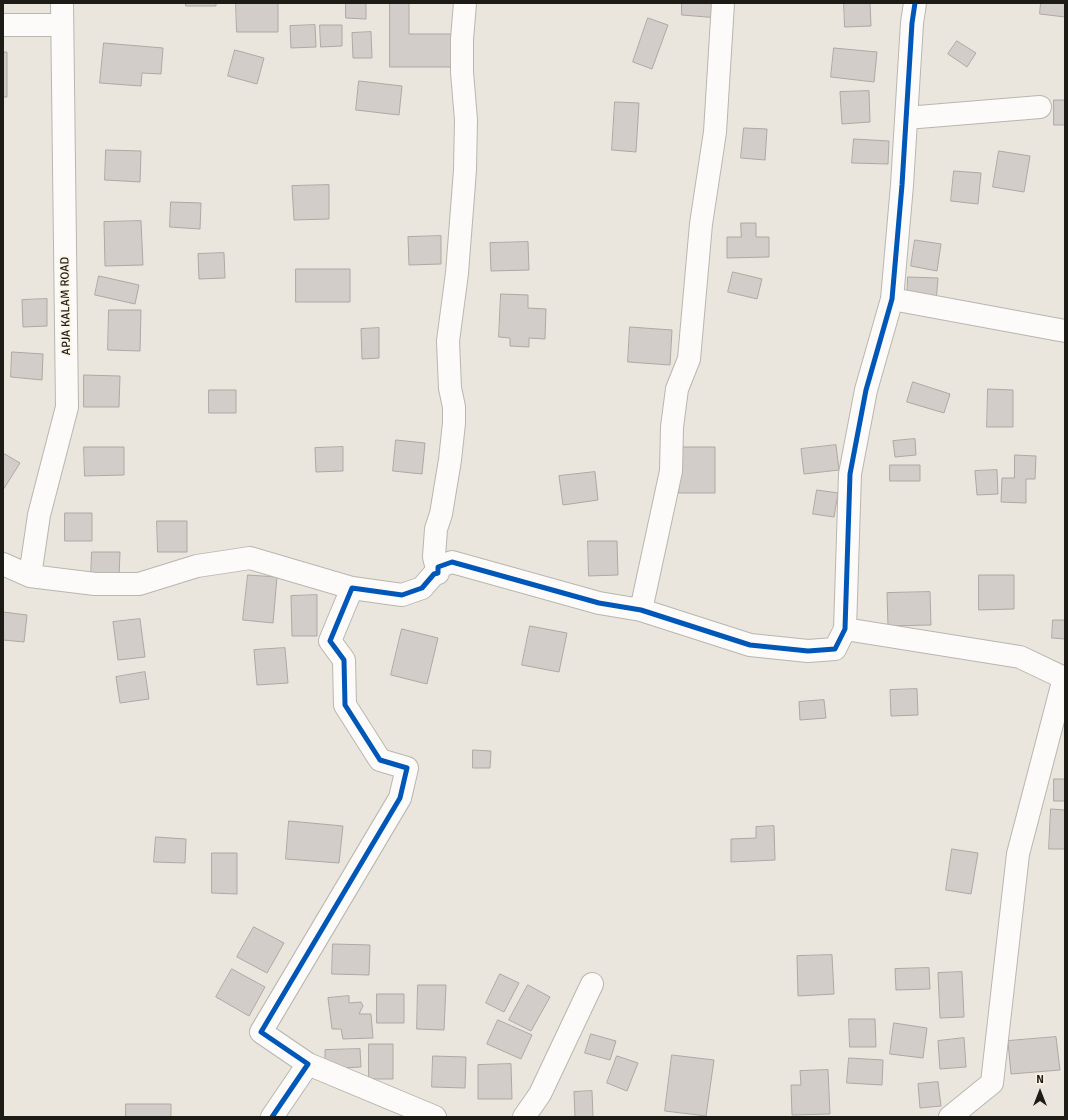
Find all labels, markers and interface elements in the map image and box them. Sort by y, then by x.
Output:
street label: APJA KALAM ROAD [58,257,74,355]
north arrow [1020,1072,1060,1112]
text: N [1036,1073,1044,1086]

